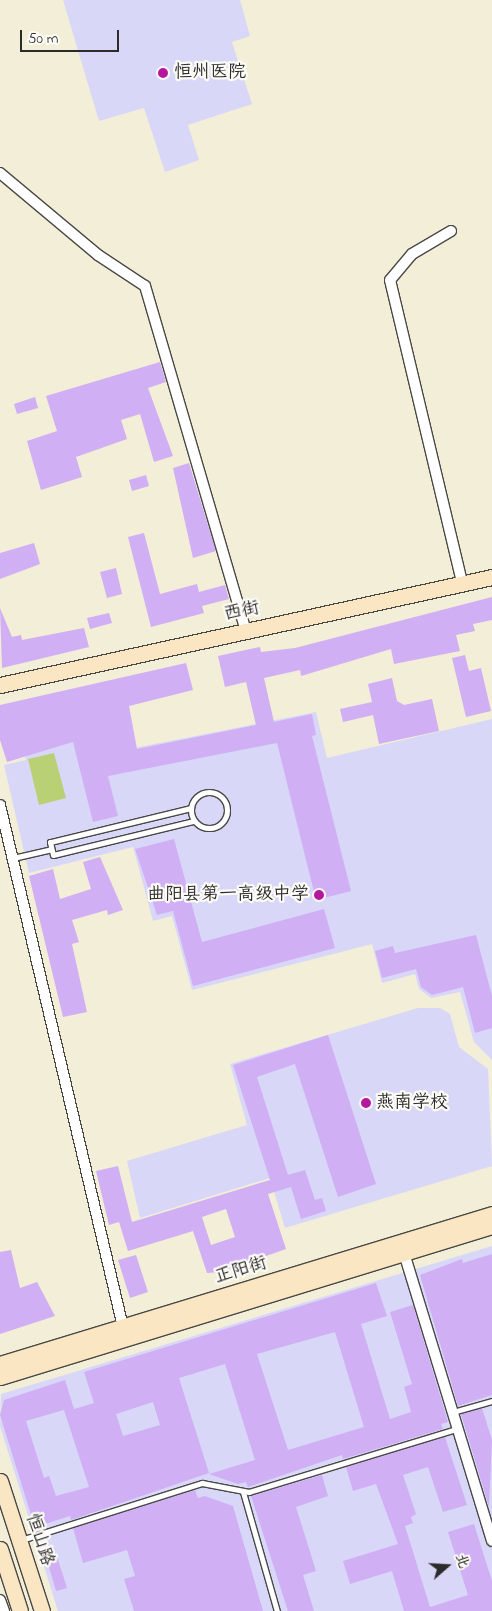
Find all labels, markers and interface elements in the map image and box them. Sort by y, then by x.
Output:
scale bar [22,20,121,52]
text: 50 m [28,28,58,50]
place label: 恒州医院 [174,62,246,84]
marker: 恒州医院 [156,66,170,80]
street label: 西街 [222,598,262,626]
place label: 曲阳县第一高级中学 [147,884,309,906]
marker: 曲阳县第一高级中学 [313,889,325,901]
place label: 燕南学校 [376,1092,448,1114]
marker: 燕南学校 [360,1097,372,1109]
street label: 正阳街 [212,1253,270,1289]
street label: 恒山路 [20,1511,58,1569]
north arrow [422,1541,472,1591]
text: 北 [449,1551,474,1571]

